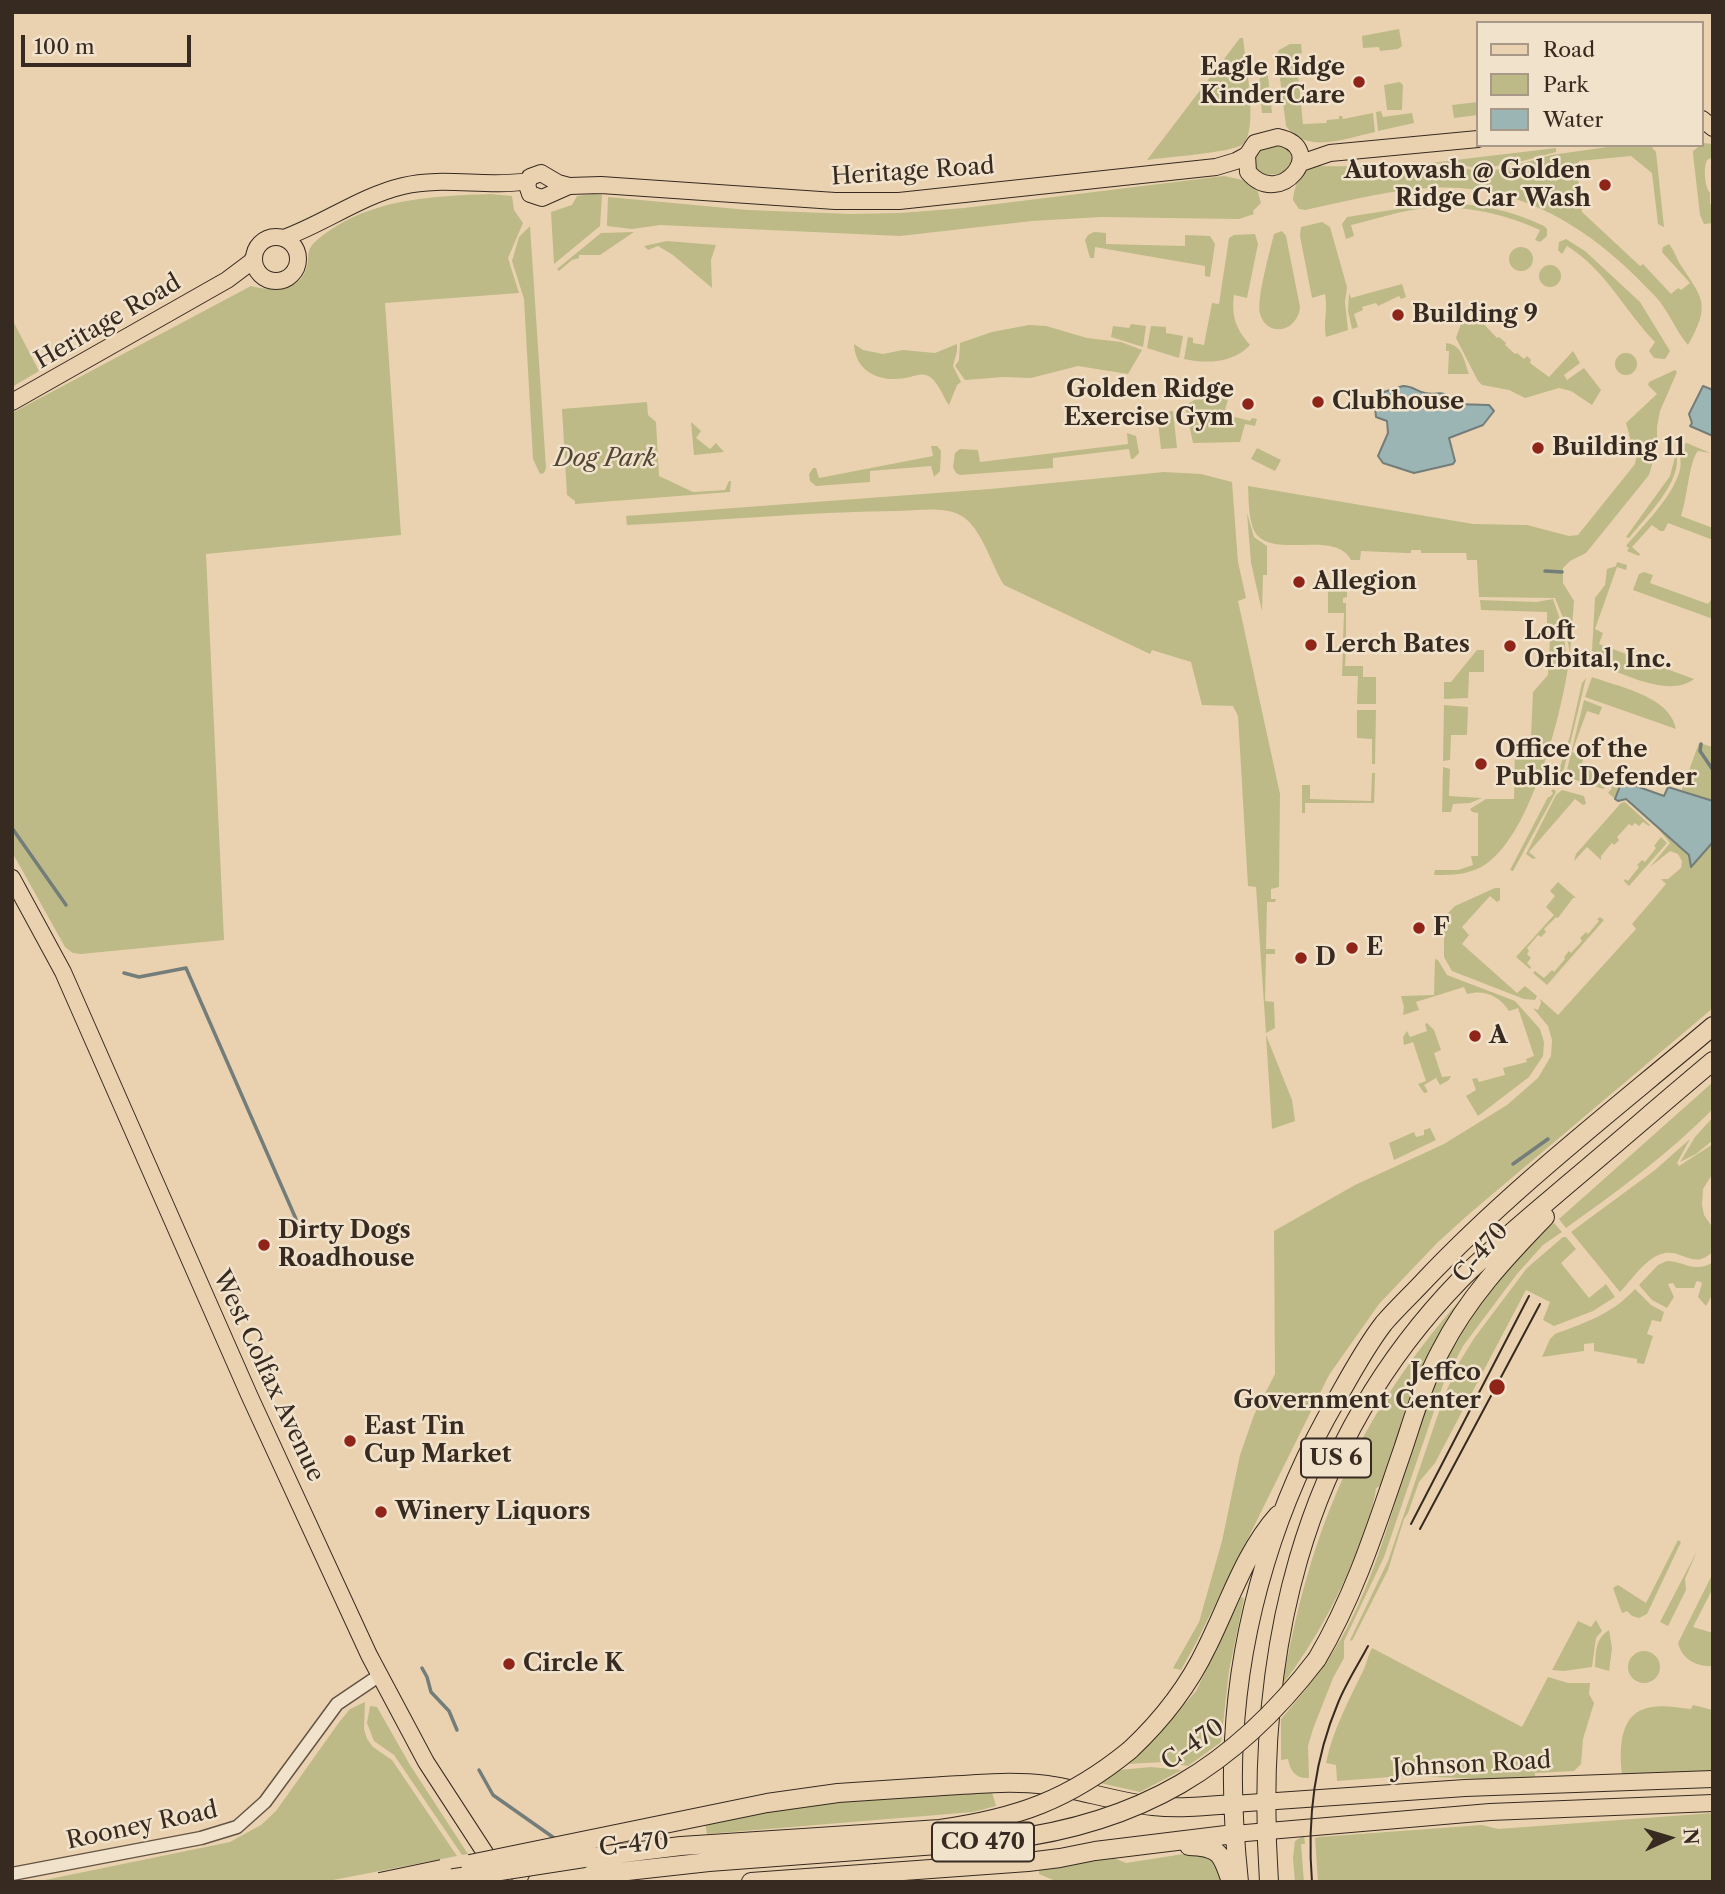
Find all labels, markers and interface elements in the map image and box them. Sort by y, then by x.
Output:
scale bar [24,21,194,65]
legend [1476,21,1704,147]
text: 100 m [34,34,95,59]
text: Road [1543,37,1595,62]
place label: Eagle Ridge KinderCare [1200,54,1345,110]
text: Park [1543,72,1589,97]
marker: Eagle Ridge KinderCare [1351,74,1367,90]
text: Water [1543,107,1603,132]
street label: Heritage Road [830,152,996,192]
place label: Autowash @ Golden Ridge Car Wash [1344,157,1591,213]
marker: Autowash @ Golden Ridge Car Wash [1597,177,1613,193]
street label: Heritage Road [30,269,186,375]
place label: Building 9 [1412,301,1538,329]
marker: Building 9 [1390,307,1406,323]
place label: Golden Ridge Exercise Gym [1064,376,1234,432]
place label: Clubhouse [1332,388,1464,416]
marker: Clubhouse [1310,394,1326,410]
marker: Golden Ridge Exercise Gym [1240,396,1256,412]
place label: Building 11 [1552,434,1685,462]
marker: Building 11 [1530,440,1546,456]
park label: Dog Park [554,445,656,473]
place label: Allegion [1313,568,1417,596]
marker: Allegion [1291,574,1307,590]
place label: Loft Orbital, Inc. [1524,618,1672,674]
place label: Lerch Bates [1325,631,1470,659]
marker: Lerch Bates [1303,637,1319,653]
marker: Loft Orbital, Inc. [1502,638,1518,654]
place label: Office of the Public Defender [1495,736,1697,792]
marker: Office of the Public Defender [1473,756,1489,772]
place label: F [1433,914,1449,942]
marker: F [1411,920,1427,936]
place label: E [1366,934,1383,962]
marker: E [1344,940,1360,956]
place label: D [1315,944,1336,972]
marker: D [1293,950,1309,966]
place label: A [1489,1022,1508,1050]
marker: A [1467,1028,1483,1044]
place label: Dirty Dogs Roadhouse [278,1217,415,1273]
street label: C-470 [1447,1217,1515,1289]
marker: Dirty Dogs Roadhouse [256,1237,272,1253]
street label: West Colfax Avenue [206,1266,330,1486]
place label: Jeffco Government Center [1233,1359,1481,1415]
marker: Jeffco Government Center [1487,1377,1507,1397]
place label: East Tin Cup Market [364,1413,511,1469]
marker: East Tin Cup Market [342,1433,358,1449]
road number: US 6 [1301,1438,1371,1478]
place label: Winery Liquors [395,1498,590,1526]
marker: Winery Liquors [373,1504,389,1520]
place label: Circle K [523,1650,624,1678]
marker: Circle K [501,1656,517,1672]
street label: C-470 [1156,1713,1230,1777]
street label: Johnson Road [1392,1746,1552,1784]
street label: Rooney Road [64,1796,220,1856]
north arrow [1634,1803,1704,1873]
road number: CO 470 [932,1823,1034,1862]
street label: C-470 [597,1827,671,1863]
text: N [1678,1827,1702,1846]

